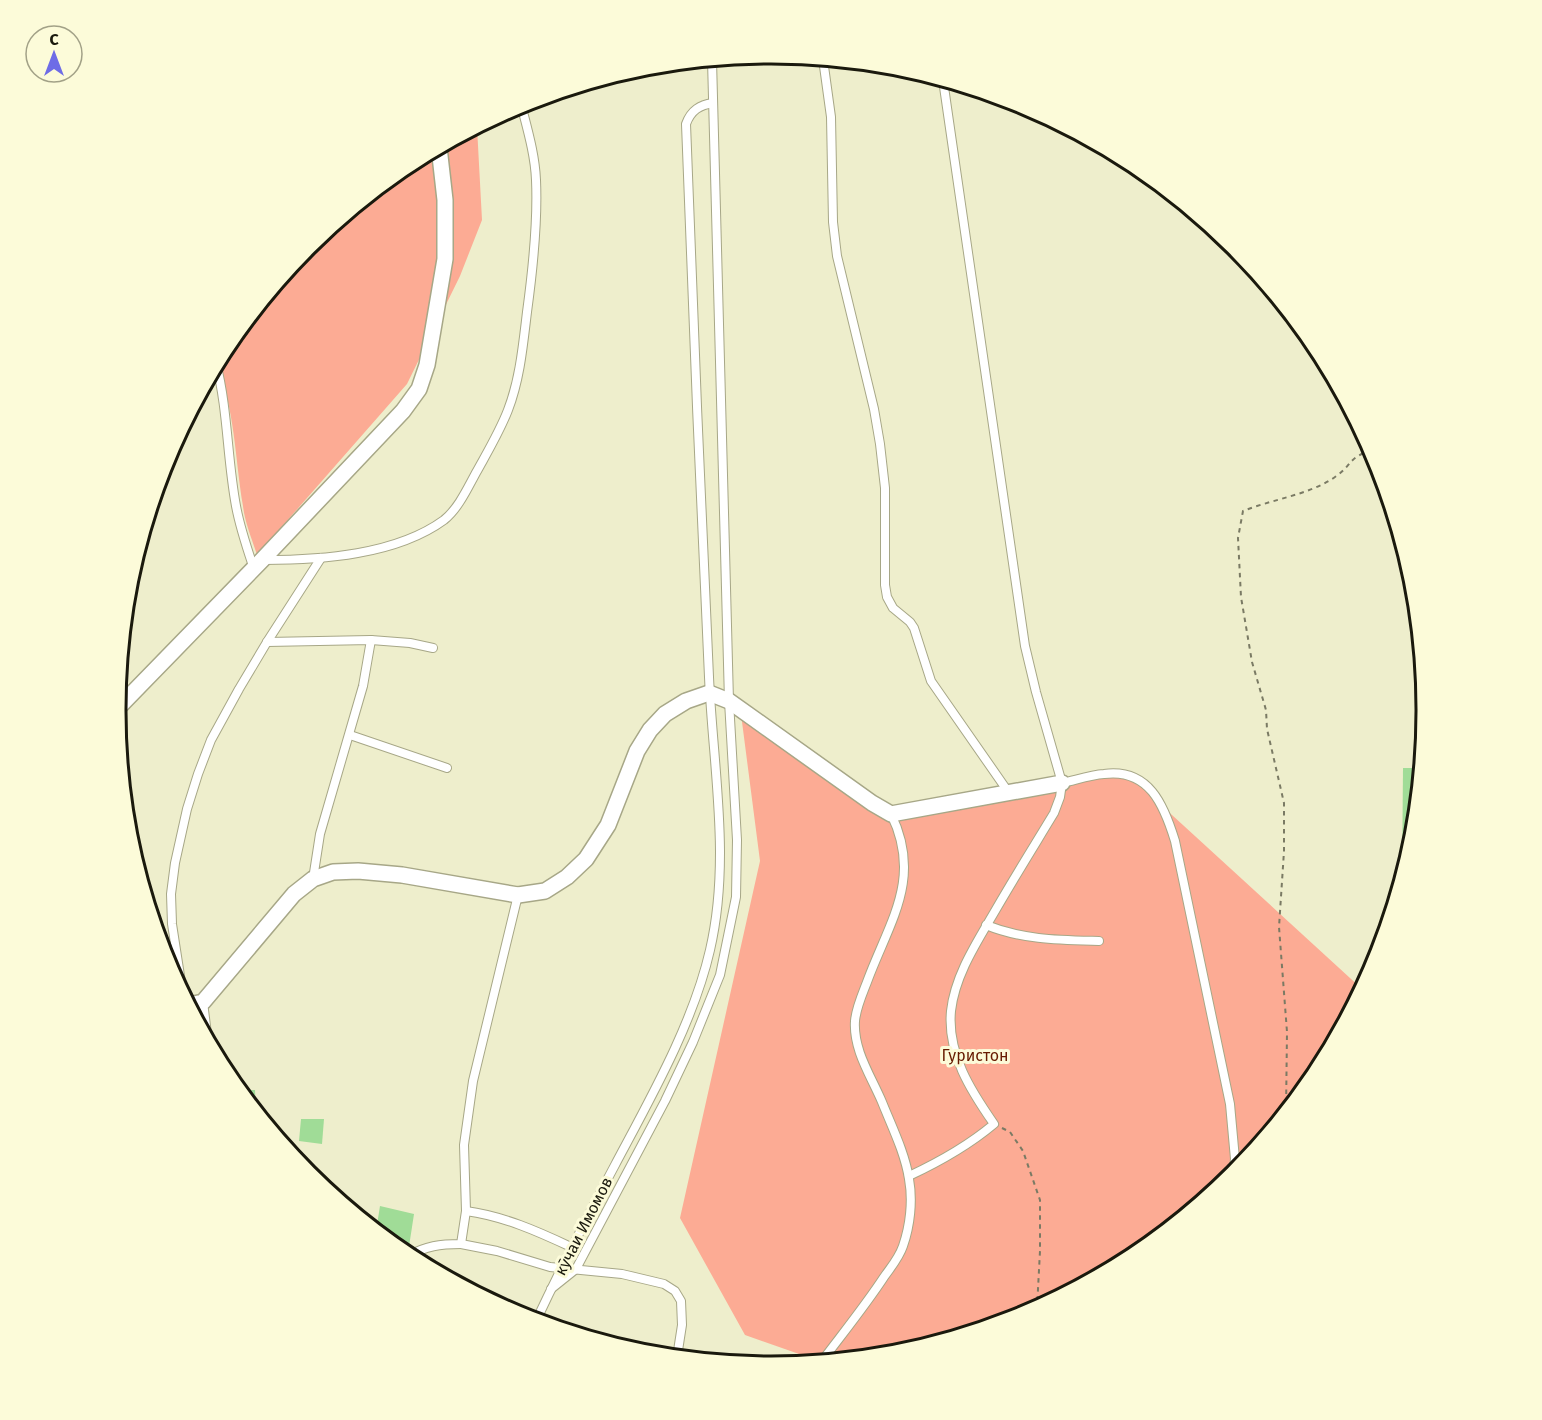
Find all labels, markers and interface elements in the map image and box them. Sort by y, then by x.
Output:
north arrow [24,24,84,84]
text: С [49,30,59,49]
park label: Гуристон [941,1046,1009,1065]
street label: кӯчаи Имомов [551,1174,616,1279]

